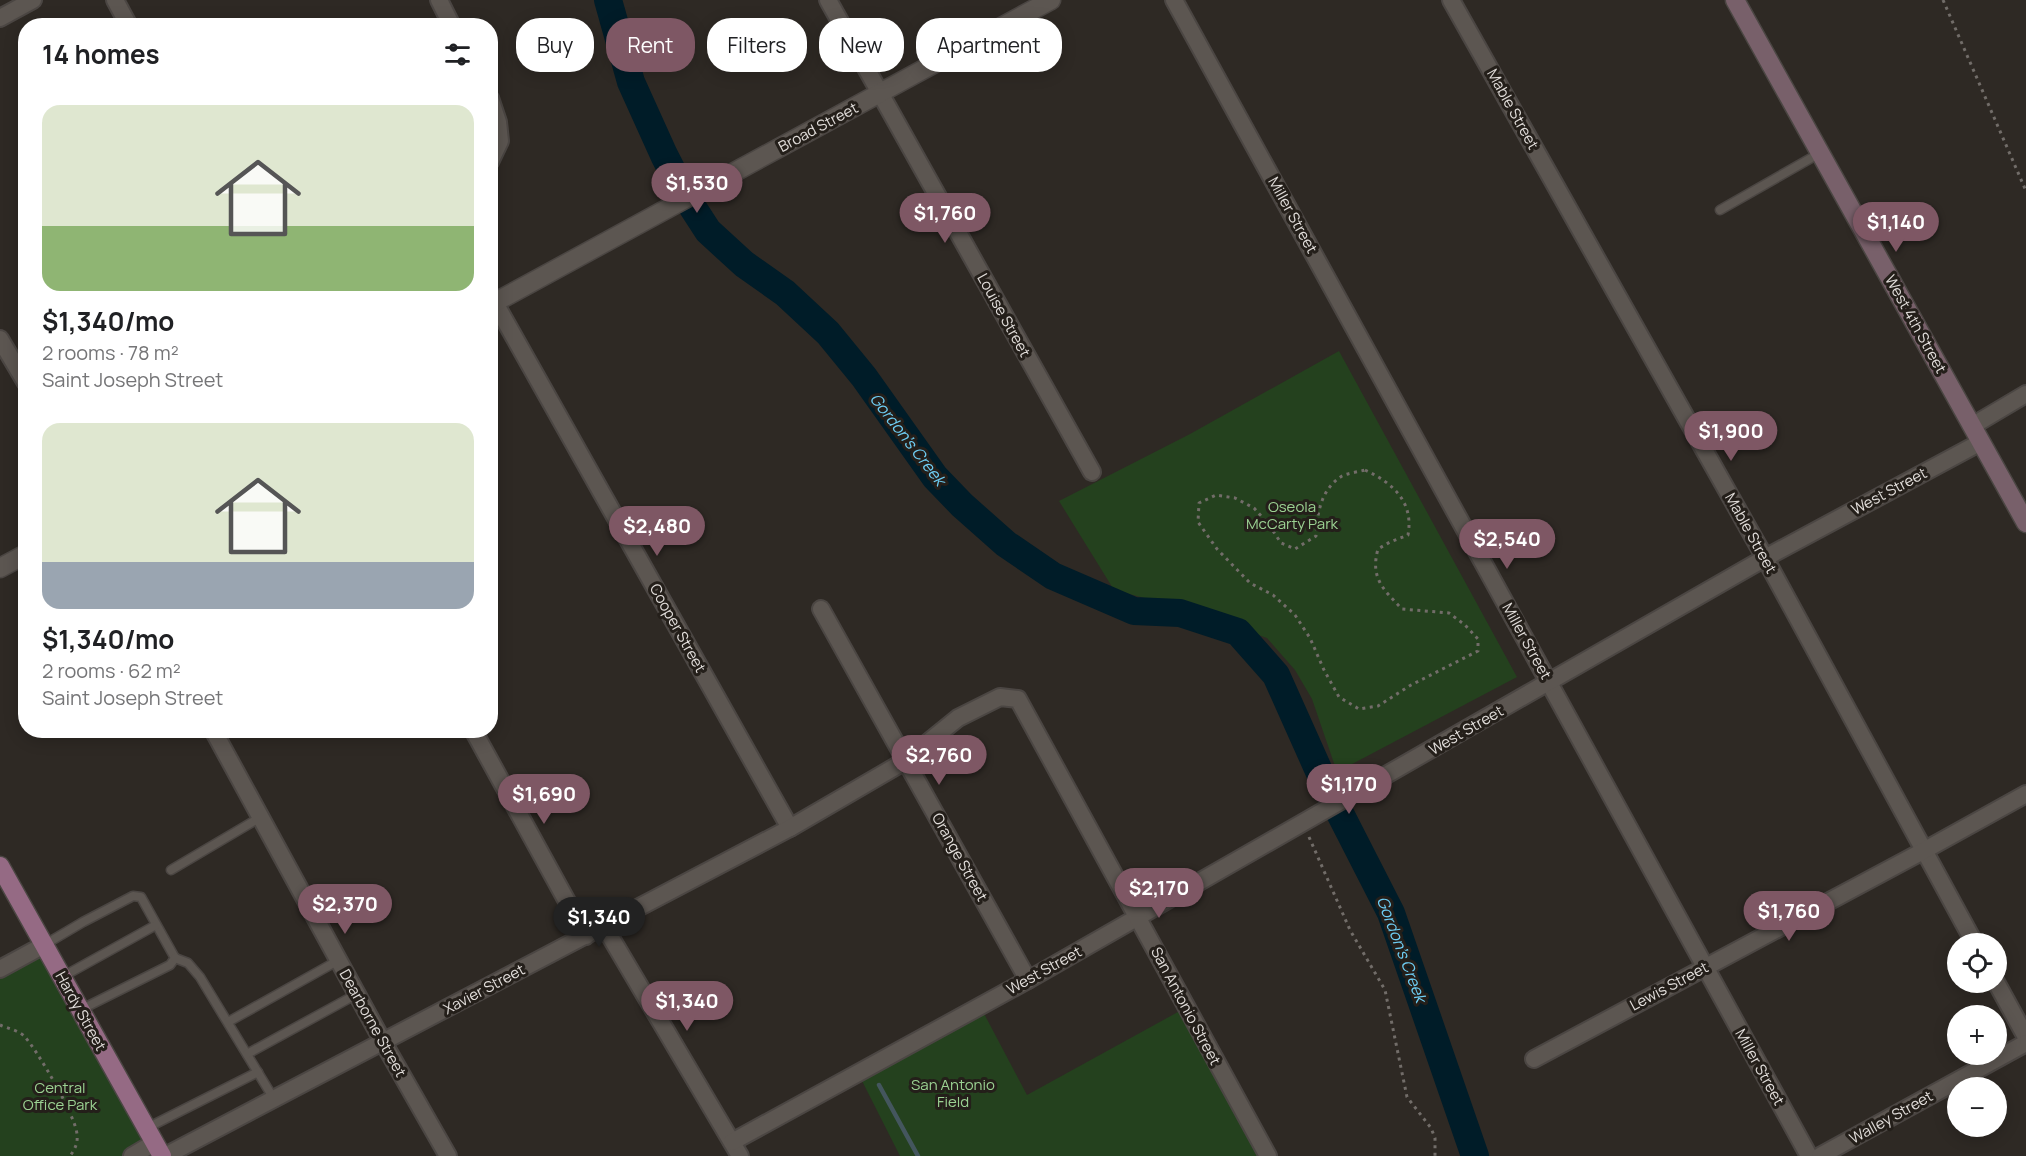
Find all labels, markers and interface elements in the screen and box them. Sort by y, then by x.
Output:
chip: Buy [516,18,594,72]
chip: Rent [606,18,695,72]
chip: Filters [707,18,807,72]
chip: New [819,18,904,72]
chip: Apartment [916,18,1062,72]
text: 14 homes [42,36,160,72]
icon: filters [441,38,474,71]
street label: Mable Street [1482,65,1544,153]
street label: Broad Street [774,97,862,157]
icon: home [204,144,312,252]
pin: $1,530 [648,163,746,214]
text: $1,530 [665,169,729,196]
street label: Miller Street [1263,173,1323,257]
pin: $1,760 [896,193,994,244]
text: $1,760 [914,199,976,226]
pin: $1,140 [1847,202,1945,253]
text: $1,140 [1867,208,1925,235]
street label: Louise Street [972,269,1036,361]
street label: West 4th Street [1880,271,1952,377]
text: $1,340/mo [42,303,174,339]
text: 2 rooms · 78 m² [42,339,179,366]
text: Saint Joseph Street [42,366,223,393]
water label: Gordon's Creek [865,388,952,491]
pin: $1,900 [1682,411,1780,462]
text: $1,900 [1698,417,1764,444]
icon: home [204,462,312,570]
street label: West Street [1847,462,1931,520]
street label: Mable Street [1720,489,1782,577]
park label: Oseola McCarty Park [1246,496,1339,534]
pin: $2,480 [608,506,706,557]
text: $2,480 [623,512,691,539]
pin: $2,540 [1458,519,1556,570]
text: $2,540 [1473,525,1541,552]
street label: Cooper Street [645,580,711,676]
street label: Miller Street [1497,599,1557,683]
text: $1,340/mo [42,621,174,657]
text: 2 rooms · 62 m² [42,657,181,684]
text: Saint Joseph Street [42,684,223,711]
street label: West Street [1425,700,1507,760]
pin: $2,760 [890,735,988,786]
text: $2,760 [906,741,972,768]
pin: $1,170 [1300,764,1398,815]
text: $1,170 [1321,770,1377,797]
pin: $1,690 [495,774,593,825]
text: $1,690 [512,780,576,807]
street label: Orange Street [927,809,993,905]
pin: $2,170 [1110,868,1208,919]
text: $2,170 [1129,874,1189,901]
pin: $2,370 [296,884,394,935]
text: $2,370 [312,890,378,917]
pin: $1,760 [1740,891,1838,942]
water label: Gordon's Creek [1372,893,1433,1007]
pin: $1,340 [550,897,648,948]
text: $1,760 [1758,897,1820,924]
text: $1,340 [567,903,631,930]
map controls [1947,933,2007,1137]
button: locate [1947,933,2007,993]
street label: West Street [1003,941,1085,999]
street label: San Antonio Street [1146,943,1226,1069]
street label: Lewis Street [1626,957,1712,1015]
street label: Xavier Street [440,959,528,1019]
street label: Dearborne Street [335,965,411,1081]
street label: Hardy Street [51,968,111,1054]
pin: $1,340 [638,981,736,1032]
text: $1,340 [655,987,719,1014]
button: + [1947,1005,2007,1065]
street label: Miller Street [1730,1025,1790,1109]
park label: San Antonio Field [911,1074,995,1112]
park label: Central Office Park [23,1077,98,1115]
button: − [1947,1077,2007,1137]
street label: Walley Street [1846,1085,1936,1149]

